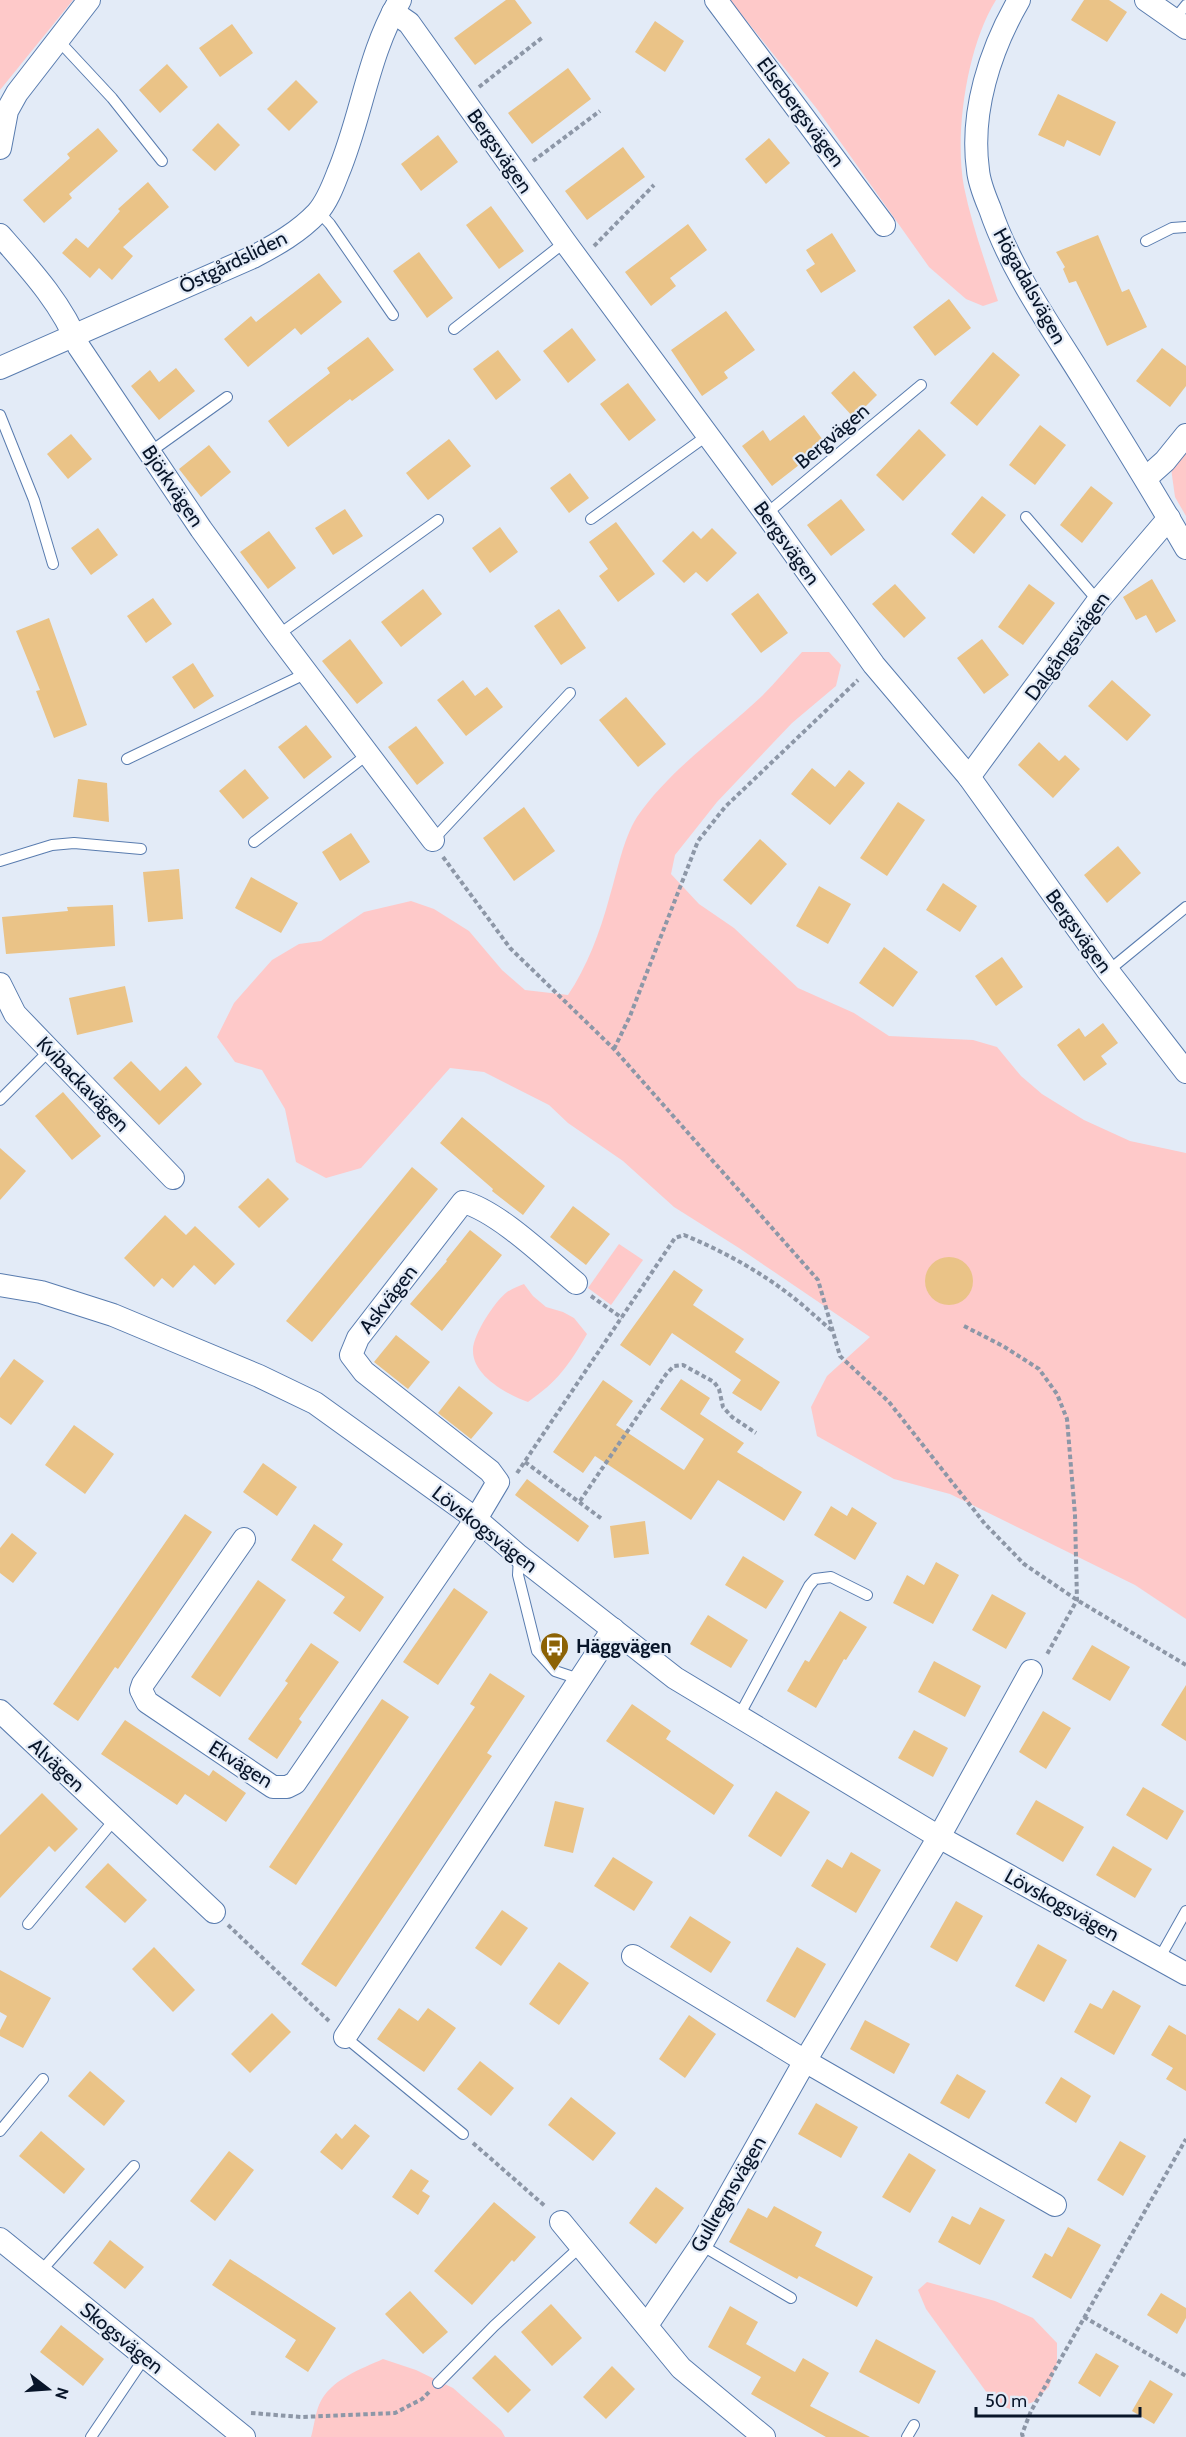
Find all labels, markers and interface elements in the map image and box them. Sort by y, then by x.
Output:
street label: Elsebergsvägen [752,53,850,171]
street label: Bergsvägen [462,104,538,198]
street label: Högadalsvägen [988,224,1072,348]
street label: Östgårdsliden [175,226,291,298]
street label: Bergvägen [790,398,874,474]
street label: Björkvägen [137,441,209,531]
street label: Bergsvägen [749,497,825,589]
street label: Dalgångsvägen [1020,587,1114,705]
street label: Bergsvägen [1041,885,1117,977]
street label: Kvibackavägen [32,1031,134,1137]
street label: Askvägen [354,1260,422,1338]
street label: Lövskogsvägen [428,1480,542,1578]
bus stop icon: Häggvägen [539,1630,571,1672]
place label: Häggvägen [576,1634,671,1658]
street label: Alvägen [24,1733,90,1797]
street label: Ekvägen [205,1735,277,1793]
street label: Lövskogsvägen [1001,1864,1123,1946]
street label: Gullregnsvägen [685,2132,771,2256]
street label: Skogsvägen [76,2297,168,2379]
north arrow [18,2359,78,2419]
scale bar [976,2380,1140,2418]
text: N [51,2385,73,2401]
text: 50 m [985,2390,1027,2412]

